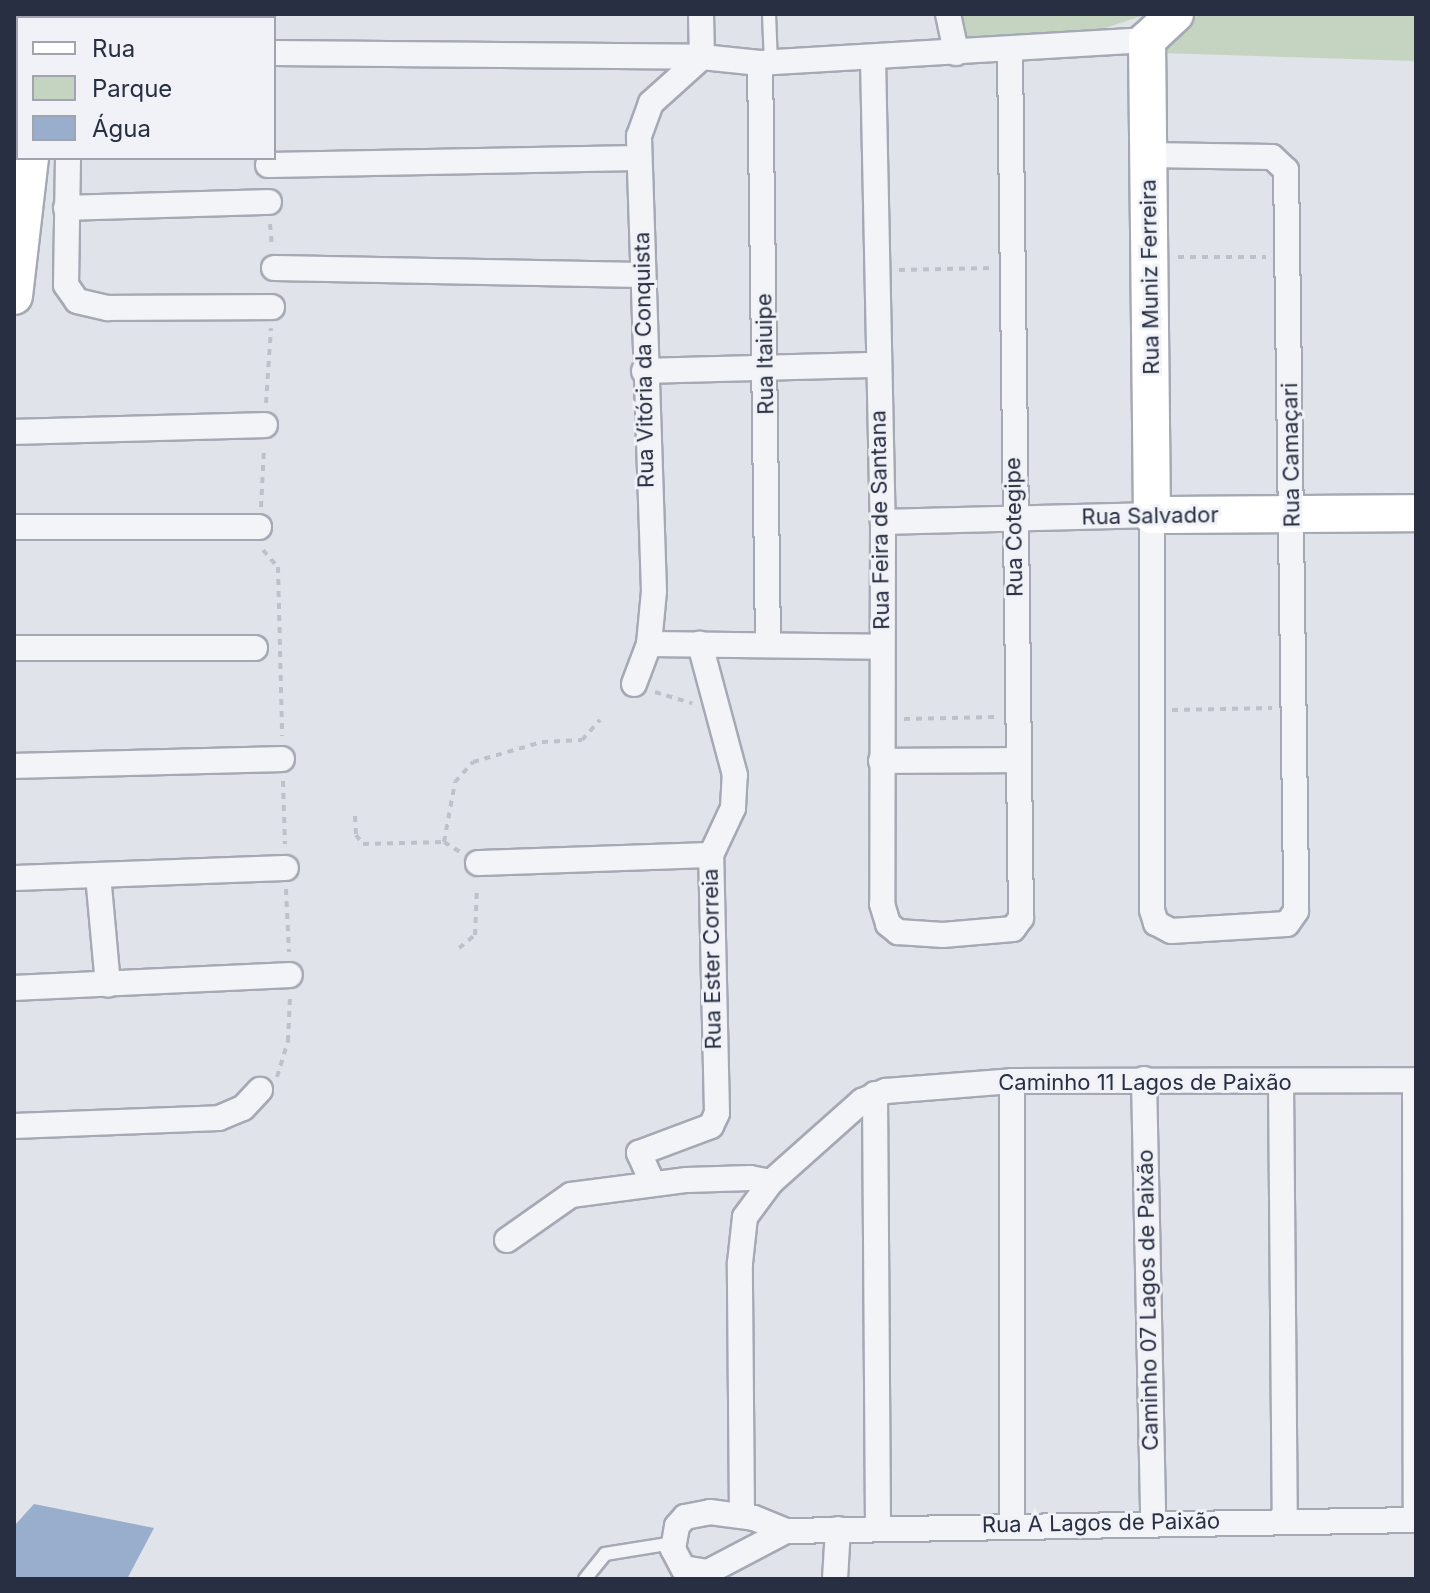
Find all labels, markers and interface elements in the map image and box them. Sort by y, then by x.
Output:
legend [16,16,276,160]
text: Rua [92,34,135,63]
text: Parque [92,74,172,103]
text: Água [92,114,151,143]
street label: Rua Muniz Ferreira [1135,179,1165,375]
street label: Rua Vitória da Conquista [629,232,659,488]
street label: Rua Itaiuipe [751,293,779,415]
street label: Rua Camaçari [1277,382,1305,528]
street label: Rua Feira de Santana [865,410,895,630]
street label: Rua Cotegipe [1000,457,1028,597]
street label: Rua Salvador [1081,502,1219,530]
street label: Rua Ester Correia [697,868,727,1050]
street label: Caminho 11 Lagos de Paixão [998,1070,1292,1096]
street label: Caminho 07 Lagos de Paixão [1132,1149,1164,1451]
street label: Rua A Lagos de Paixão [982,1508,1220,1538]

